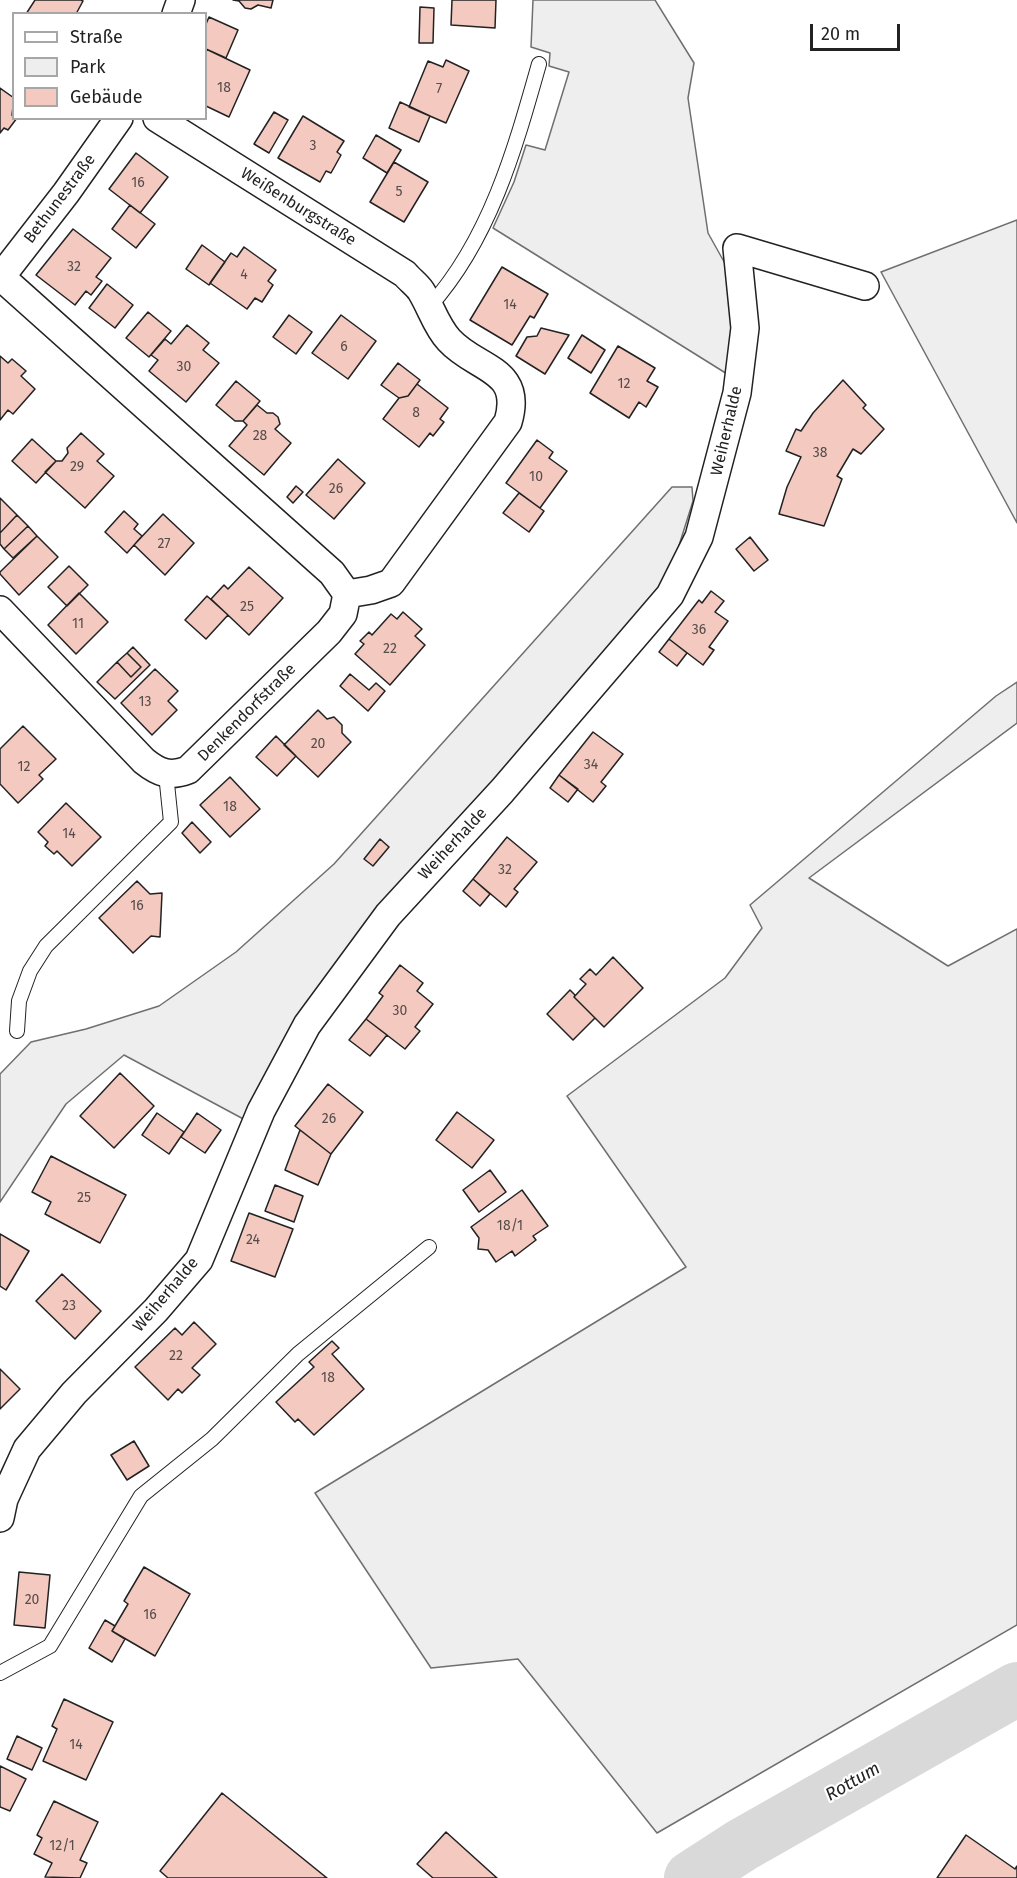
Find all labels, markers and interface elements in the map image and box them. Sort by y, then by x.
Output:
legend [12,12,207,120]
scale bar [813,12,903,50]
text: 20 m [821,23,860,45]
text: Straße [70,26,123,48]
text: Park [70,56,105,78]
house number: 18 [217,80,231,96]
house number: 7 [436,81,442,97]
text: Gebäude [70,86,143,108]
house number: 3 [310,138,316,154]
street label: Bethunestraße [20,151,100,247]
street label: Weißenburgstraße [237,164,359,250]
house number: 16 [131,175,145,191]
house number: 5 [395,184,403,200]
house number: 32 [67,259,81,275]
house number: 4 [240,267,248,283]
house number: 14 [503,297,517,313]
house number: 6 [340,339,348,355]
house number: 30 [177,359,191,375]
house number: 12 [618,376,630,392]
street label: Weiherhalde [707,384,747,478]
house number: 8 [412,405,420,421]
house number: 28 [253,428,267,444]
house number: 38 [813,445,827,461]
house number: 29 [70,459,84,475]
house number: 10 [529,469,543,485]
house number: 26 [329,481,343,497]
house number: 27 [157,536,171,552]
house number: 25 [240,599,254,615]
house number: 11 [72,616,84,632]
house number: 36 [692,622,706,638]
house number: 22 [383,641,397,657]
street label: Denkendorfstraße [194,660,300,766]
house number: 13 [138,694,152,710]
house number: 20 [311,736,325,752]
house number: 34 [584,757,598,773]
house number: 12 [18,759,30,775]
house number: 18 [223,799,237,815]
street label: Weiherhalde [415,804,491,884]
house number: 14 [62,826,76,842]
house number: 32 [498,862,512,878]
house number: 16 [130,898,144,914]
house number: 30 [393,1003,407,1019]
house number: 26 [322,1111,336,1127]
house number: 25 [77,1190,91,1206]
house number: 18/1 [497,1218,523,1234]
house number: 24 [246,1232,260,1248]
street label: Weiherhalde [129,1254,203,1336]
house number: 23 [62,1298,76,1314]
house number: 22 [169,1348,183,1364]
house number: 18 [321,1370,335,1386]
house number: 20 [25,1592,39,1608]
house number: 16 [143,1607,157,1623]
house number: 14 [69,1737,83,1753]
water label: Rottum [822,1758,884,1806]
house number: 12/1 [49,1838,75,1854]

